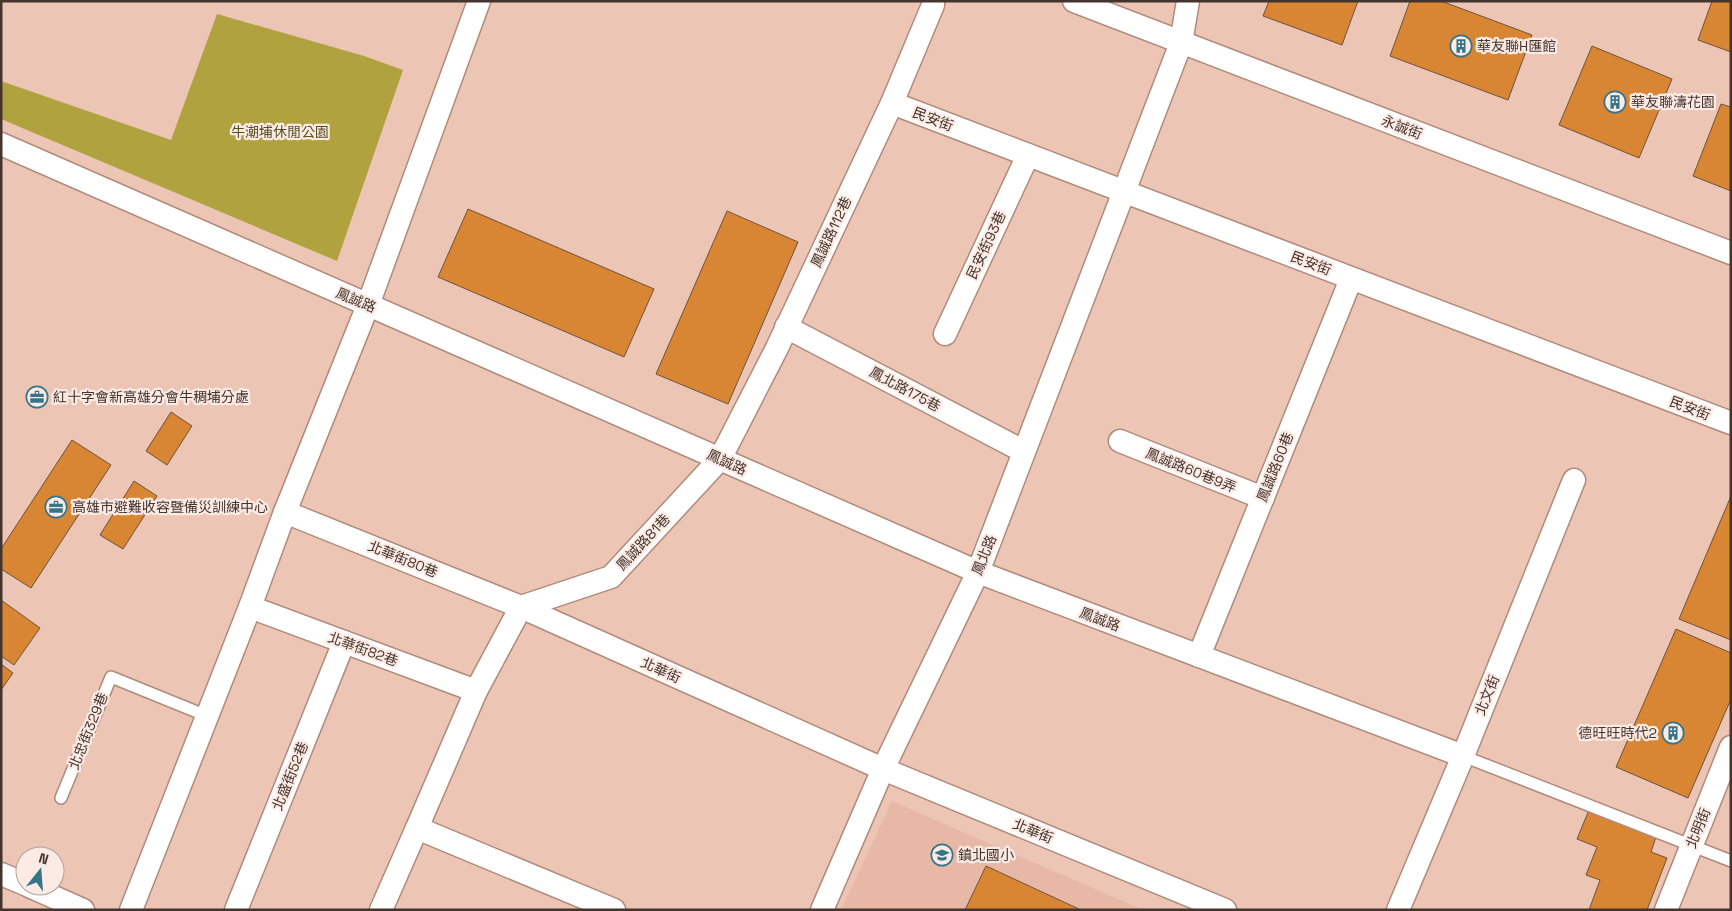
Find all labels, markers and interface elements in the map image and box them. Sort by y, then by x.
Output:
building icon: 華友聯H匯館 [1449,34,1473,58]
place label: 華友聯H匯館 [1477,37,1556,55]
building icon: 華友聯濤花園 [1603,90,1627,114]
place label: 華友聯濤花園 [1631,93,1715,111]
street label: 民安街 [910,103,956,135]
street label: 永誠街 [1379,111,1425,143]
park label: 牛潮埔休閒公園 [231,123,329,141]
street label: 鳳誠路112巷 [807,194,855,270]
street label: 民安街93巷 [962,208,1010,282]
street label: 民安街 [1288,247,1334,279]
street label: 鳳誠路 [333,284,379,316]
street label: 鳳北路175巷 [866,363,944,415]
office icon: 紅十字會新高雄分會牛稠埔分處 [25,385,49,409]
place label: 紅十字會新高雄分會牛稠埔分處 [53,388,249,406]
street label: 民安街 [1667,392,1713,424]
street label: 鳳誠路60巷 [1253,430,1297,504]
street label: 鳳誠路60巷9弄 [1143,444,1239,496]
street label: 鳳誠路 [704,445,750,479]
office icon: 高雄市避難收容暨備災訓練中心 [44,495,68,519]
place label: 高雄市避難收容暨備災訓練中心 [72,498,268,516]
street label: 鳳誠路81巷 [612,510,674,574]
street label: 鳳北路 [968,532,1000,578]
street label: 北華街80巷 [365,537,441,581]
street label: 鳳誠路 [1077,603,1123,635]
street label: 北華街82巷 [326,628,400,670]
street label: 北華街 [638,653,684,687]
street label: 北文街 [1471,672,1503,718]
street label: 北忠街329巷 [64,690,112,772]
building icon: 德旺旺時代2 [1661,721,1685,745]
place label: 德旺旺時代2 [1579,724,1657,742]
street label: 北盛街52巷 [268,739,312,813]
street label: 北明街 [1682,805,1714,851]
street label: 北華街 [1010,815,1056,847]
school or university icon: 鎮北國小 [930,843,954,867]
north arrow [15,846,65,896]
place label: 鎮北國小 [958,846,1014,864]
text: N [37,849,51,869]

